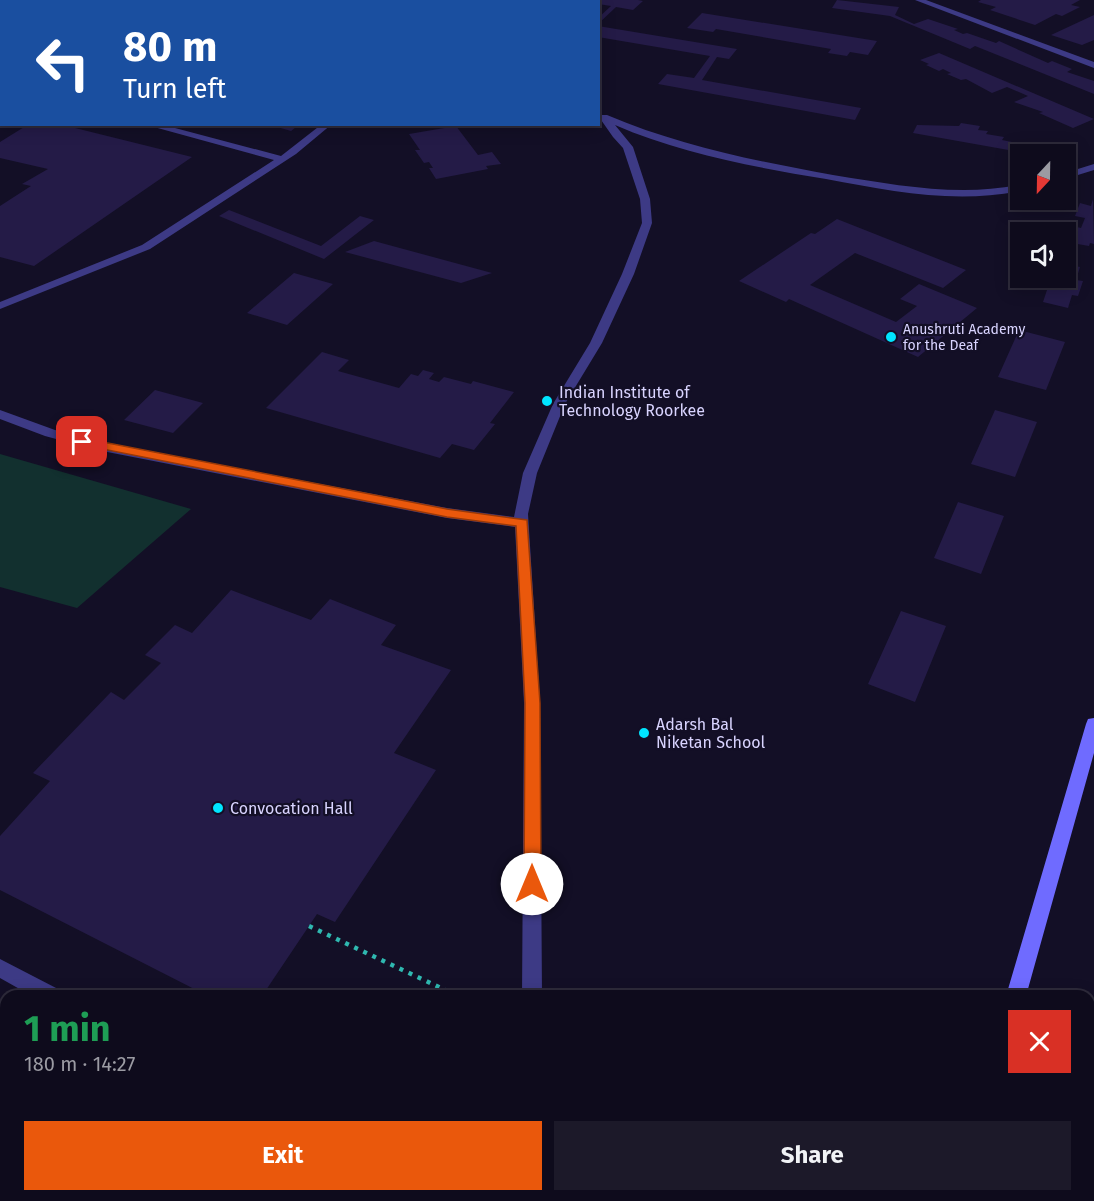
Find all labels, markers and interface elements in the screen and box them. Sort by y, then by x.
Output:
text: 80 m [123,22,217,72]
icon: left [24,24,102,102]
text: Turn left [123,73,226,105]
north arrow [1010,144,1076,210]
map controls [1010,144,1076,288]
button: sound [1010,222,1076,288]
place label: Anushruti Academy for the Deaf [903,321,1025,354]
marker: Anushruti Academy for the Deaf [884,330,898,344]
place label: Indian Institute of Technology Roorkee [559,383,705,420]
marker: Indian Institute of Technology Roorkee [540,394,554,408]
pin [56,416,107,467]
icon: arrive [65,425,98,458]
place label: Adarsh Bal Niketan School [656,715,766,752]
marker: Adarsh Bal Niketan School [637,726,651,740]
place label: Convocation Hall [230,799,353,818]
marker: Convocation Hall [211,801,225,815]
position arrow [500,852,564,916]
text: 1 min [24,1007,111,1051]
button: close [1008,1010,1071,1073]
text: 180 m · 14:27 [24,1052,135,1076]
button: Exit [24,1121,542,1190]
button: Share [554,1121,1071,1190]

